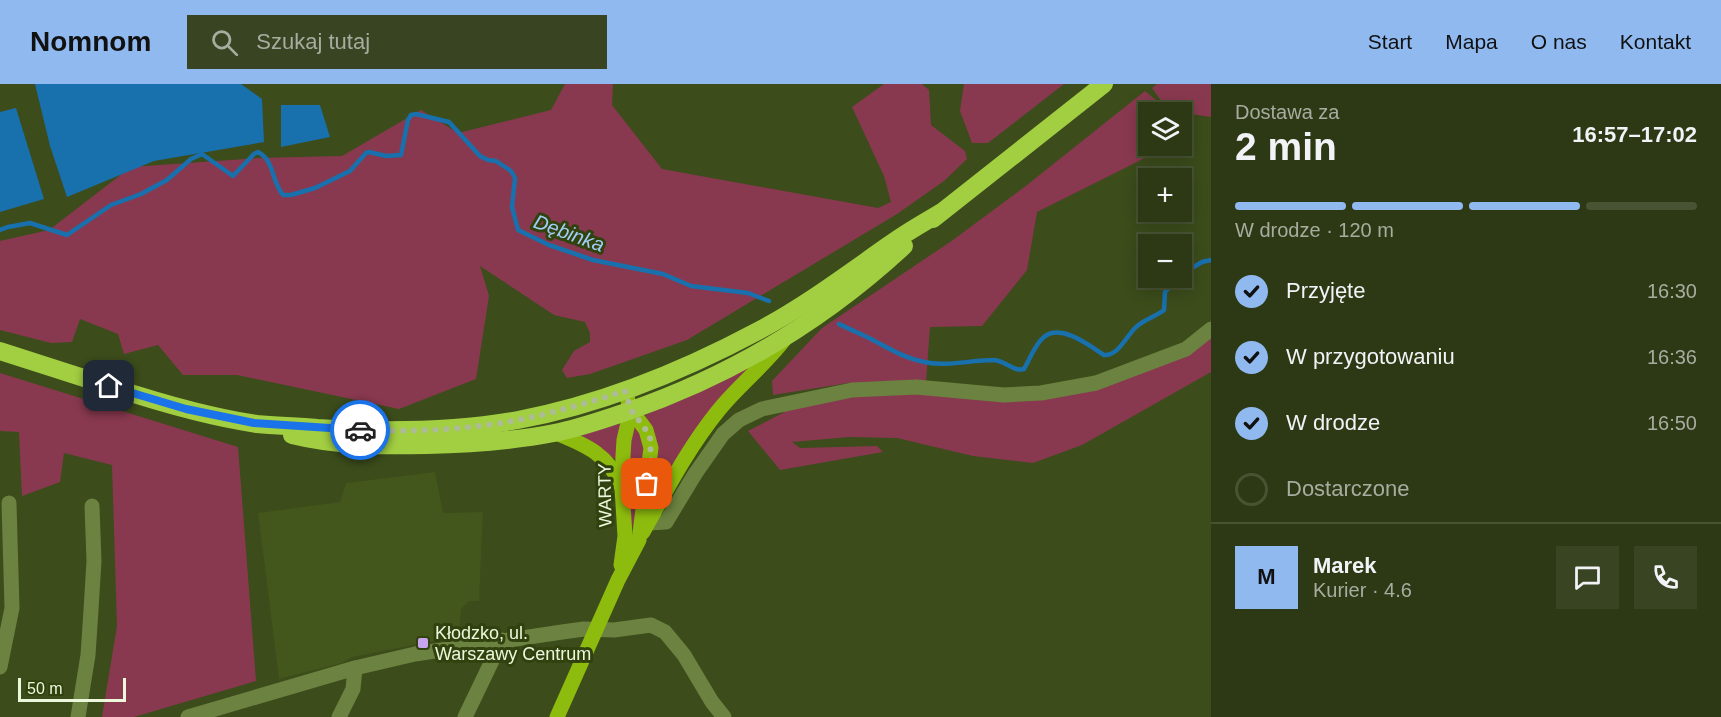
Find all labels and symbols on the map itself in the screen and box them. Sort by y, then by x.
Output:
water label: Dębinka [531,210,607,256]
pin [83,360,134,411]
courier [330,400,390,460]
pin [621,458,672,509]
street label: WARTY [594,463,616,527]
place label: Kłodzko, ul. Warszawy Centrum [435,623,591,664]
marker: Kłodzko, ul. Warszawy Centrum [416,636,430,650]
scale bar [18,675,126,702]

